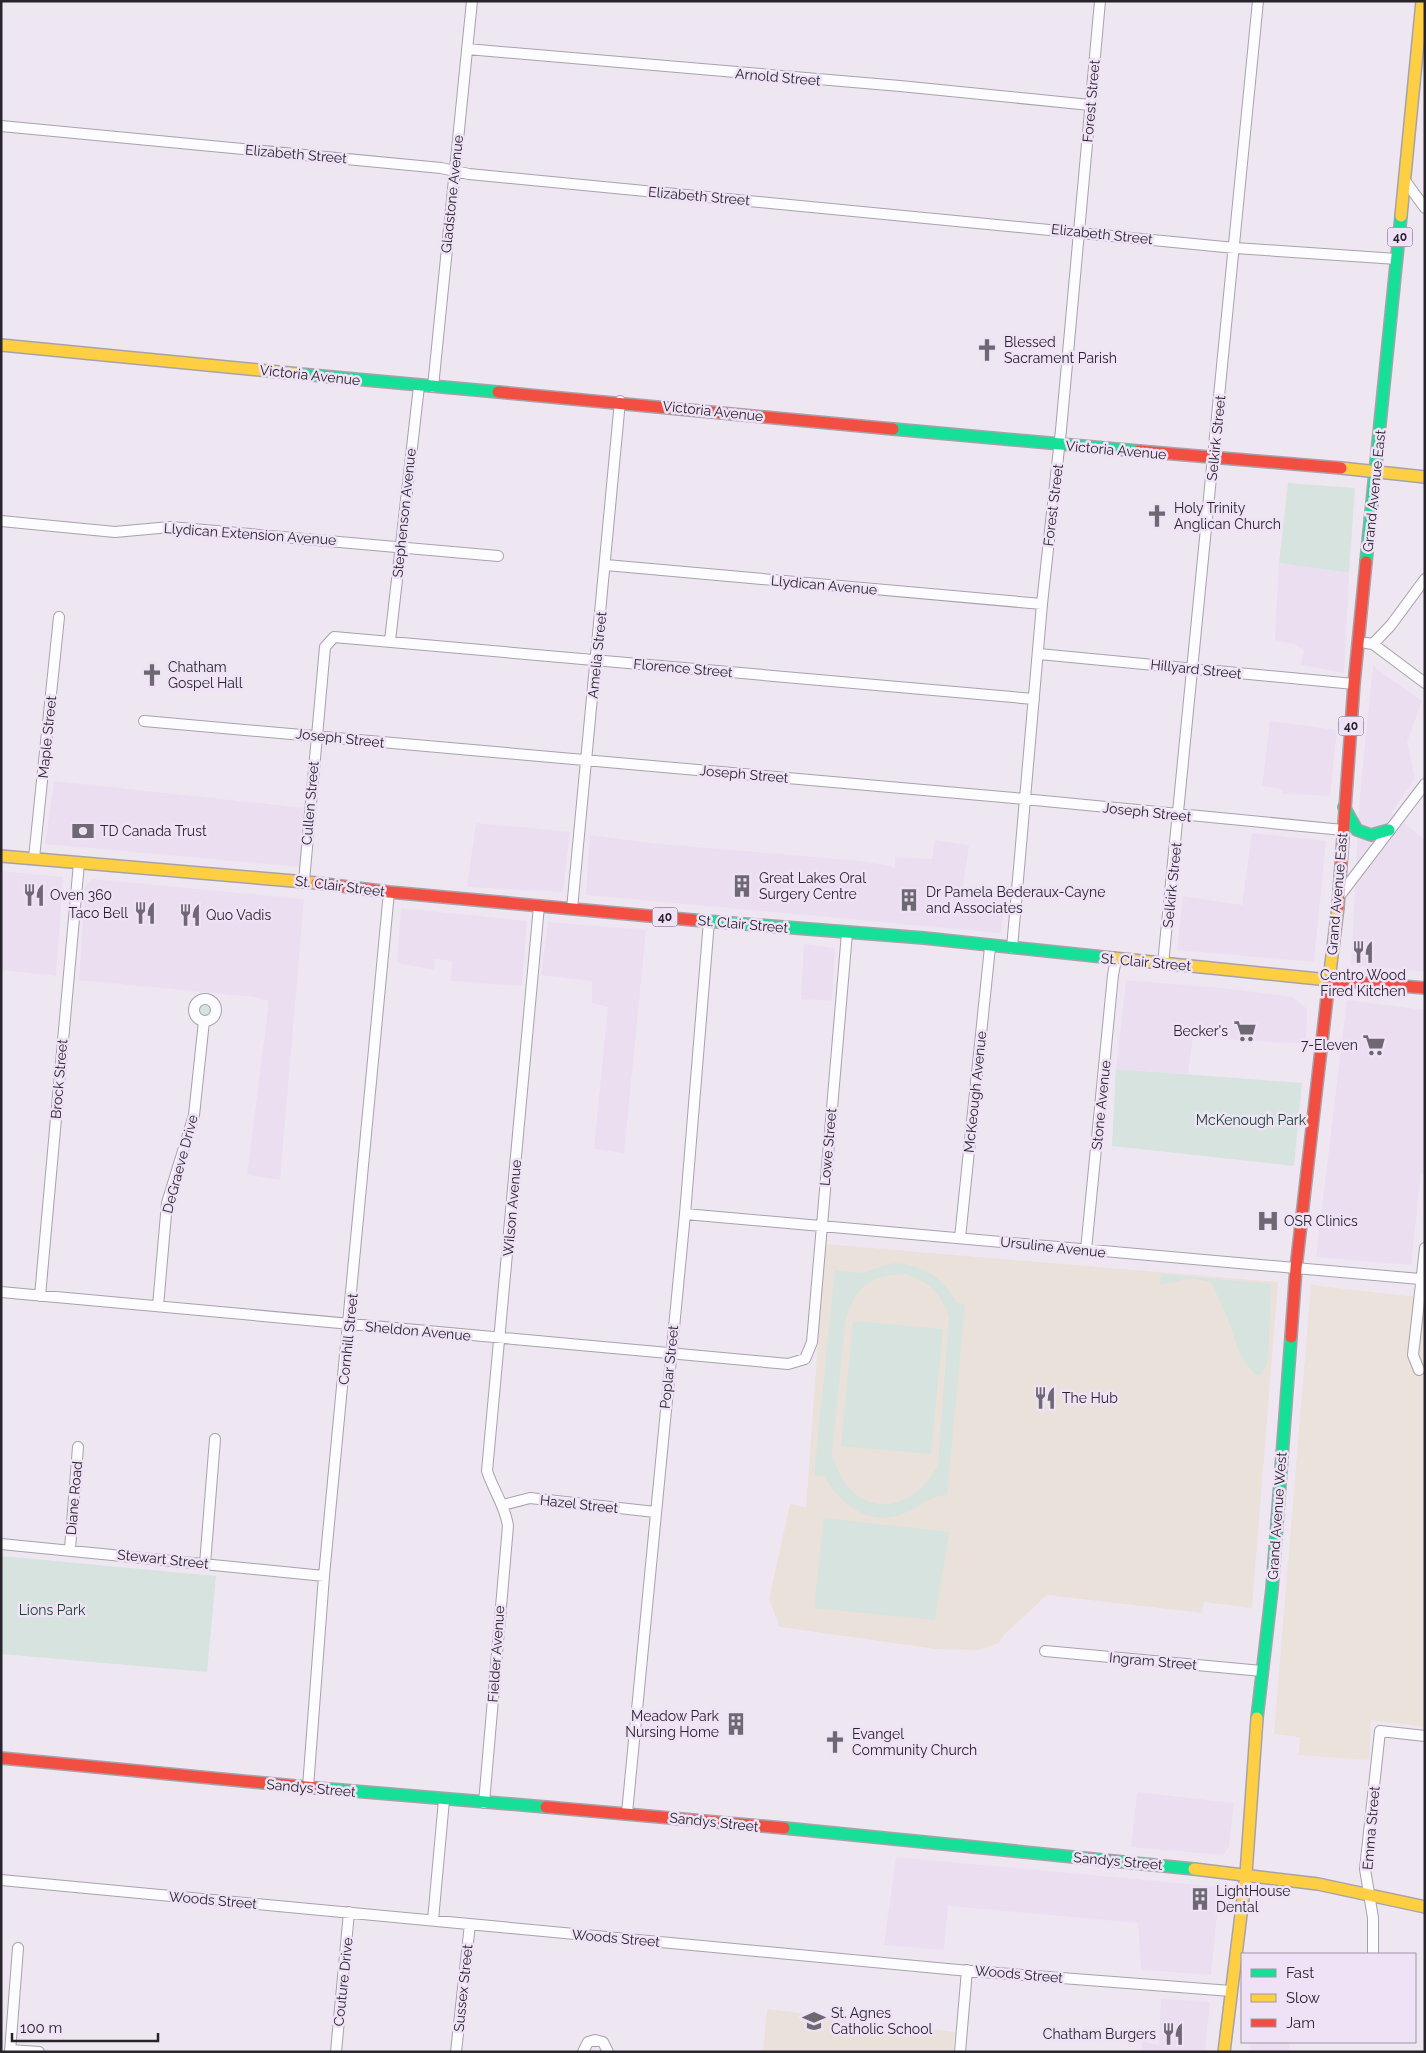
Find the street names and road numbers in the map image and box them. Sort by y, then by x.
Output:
street label: Forest Street [1079,59,1103,143]
street label: Arnold Street [735,65,822,89]
street label: Gladstone Avenue [438,134,466,254]
street label: Elizabeth Street [245,142,348,166]
street label: Elizabeth Street [648,184,751,208]
street label: Elizabeth Street [1050,221,1154,247]
road number: 40 [1388,228,1412,246]
street label: Victoria Avenue [259,362,361,388]
street label: Selkirk Street [1204,394,1228,481]
street label: Victoria Avenue [662,398,764,424]
street label: Grand Avenue East [1360,429,1388,553]
street label: Victoria Avenue [1065,438,1167,462]
street label: Stephenson Avenue [389,448,419,578]
street label: Forest Street [1040,463,1066,547]
street label: Llydican Extension Avenue [163,520,337,548]
street label: Llydican Avenue [770,572,878,598]
street label: Amelia Street [584,610,610,699]
street label: Florence Street [633,656,734,680]
street label: Hillyard Street [1150,656,1243,682]
street label: Maple Street [35,695,59,779]
road number: 40 [1338,716,1364,736]
street label: Joseph Street [295,725,385,751]
street label: Cullen Street [298,760,322,846]
street label: Joseph Street [699,762,789,786]
street label: Joseph Street [1102,799,1192,825]
street label: Grand Avenue East [1324,832,1350,956]
street label: Selkirk Street [1160,841,1184,928]
street label: St. Clair Street [294,873,386,899]
road number: 40 [652,908,678,926]
street label: St. Clair Street [697,912,789,936]
street label: St. Clair Street [1100,950,1192,974]
street label: McKeough Avenue [961,1030,989,1154]
street label: Brock Street [48,1038,70,1119]
street label: Stone Avenue [1088,1059,1114,1151]
street label: Lowe Street [817,1107,839,1186]
street label: DeGraeve Drive [159,1113,201,1215]
street label: Wilson Avenue [500,1159,524,1257]
street label: Ursuline Avenue [999,1234,1107,1260]
street label: Cornhill Street [335,1292,361,1385]
street label: Sheldon Avenue [364,1318,472,1344]
street label: Poplar Street [657,1324,681,1410]
street label: Grand Avenue West [1265,1451,1289,1580]
street label: Diane Road [63,1460,85,1536]
street label: Hazel Street [539,1492,619,1516]
street label: Stewart Street [117,1546,210,1572]
street label: Fielder Avenue [485,1605,507,1703]
street label: Ingram Street [1108,1649,1198,1673]
street label: Sandys Street [266,1776,357,1800]
street label: Emma Street [1359,1785,1383,1871]
street label: Sandys Street [669,1809,760,1835]
street label: Sandys Street [1073,1849,1164,1873]
street label: Woods Street [168,1888,258,1912]
street label: Woods Street [571,1926,661,1950]
street label: Couture Drive [330,1937,356,2027]
street label: Sussex Street [450,1943,476,2032]
street label: Woods Street [974,1962,1064,1986]

